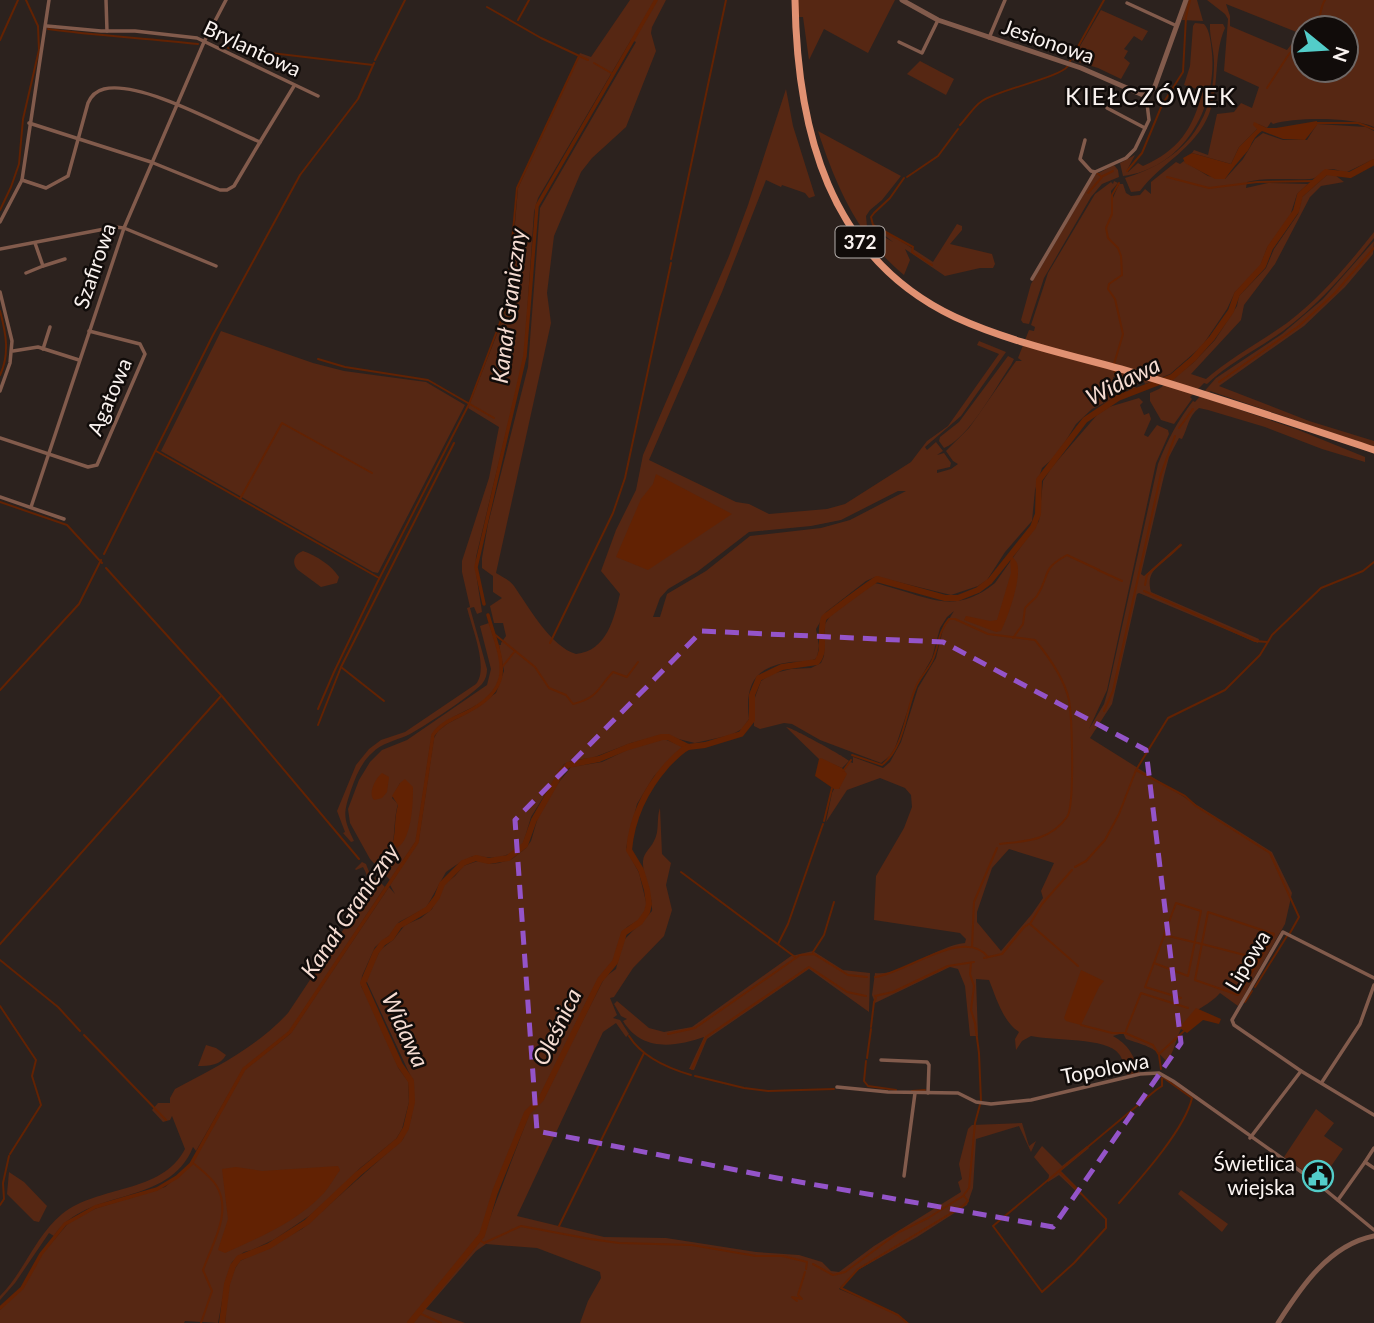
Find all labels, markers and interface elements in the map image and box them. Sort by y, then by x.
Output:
street label: Jesionowa [999,13,1098,68]
street label: Brylantowa [200,14,305,81]
north arrow [1290,14,1360,84]
text: N [1328,44,1355,65]
district label: KIEŁCZÓWEK [1065,81,1237,110]
street label: Szafirowa [67,220,120,311]
water label: Kanał Graniczny [485,226,532,385]
road number: 372 [836,226,884,258]
water label: Widawa [1081,350,1164,411]
street label: Agatowa [81,354,136,439]
water label: Kanał Graniczny [294,837,405,983]
street label: Lipowa [1219,925,1274,995]
water label: Oleśnica [526,984,587,1069]
water label: Widawa [376,988,435,1071]
street label: Topolowa [1059,1047,1151,1088]
place label: Świetlica wiejska [1213,1150,1295,1199]
public building icon: Świetlica wiejska [1301,1159,1335,1193]

